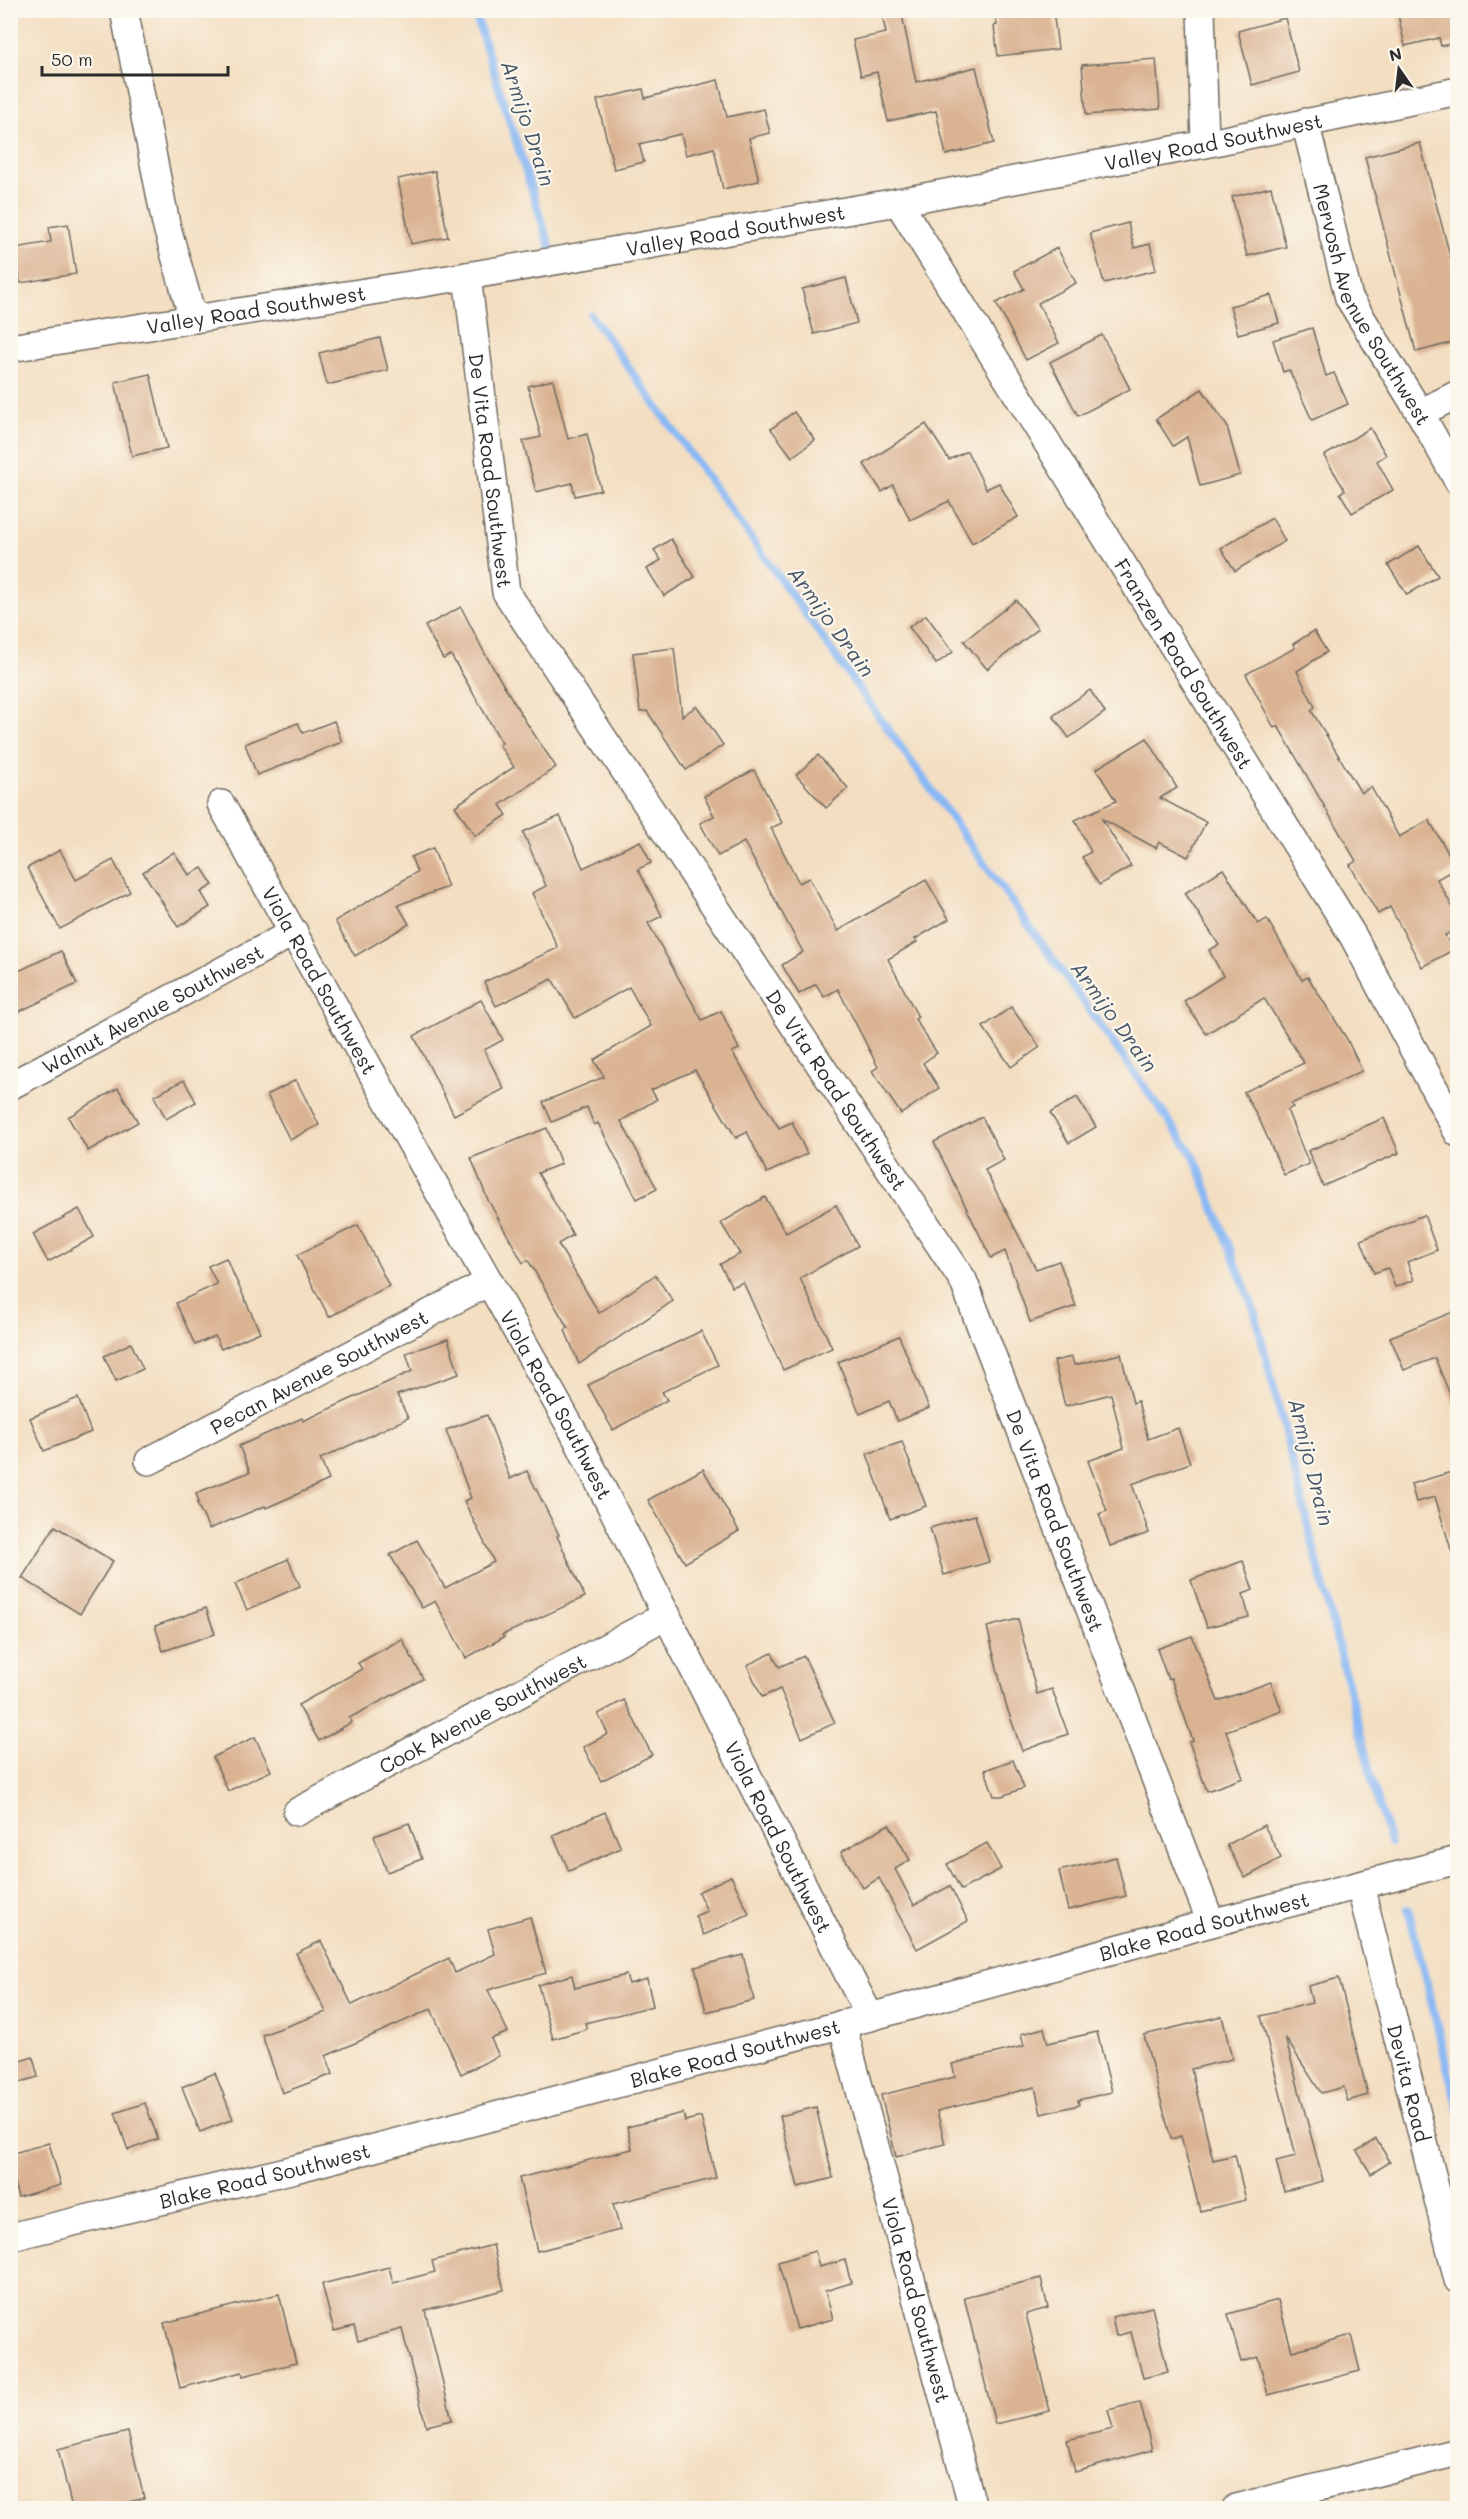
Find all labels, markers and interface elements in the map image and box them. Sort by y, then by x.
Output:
scale bar [42,39,228,77]
north arrow [1369,39,1429,99]
text: N [1387,42,1404,66]
text: 50 m [51,47,93,71]
water label: Armijo Drain [496,57,562,189]
street label: Valley Road Southwest [1102,107,1325,176]
street label: Mervosh Avenue Southwest [1308,181,1437,430]
street label: Valley Road Southwest [624,198,847,261]
street label: Valley Road Southwest [145,279,367,339]
street label: De Vita Road Southwest [464,352,518,589]
street label: Franzen Road Southwest [1109,554,1259,774]
water label: Armijo Drain [783,560,881,682]
street label: Viola Road Southwest [257,881,383,1079]
street label: Walnut Avenue Southwest [37,938,268,1079]
water label: Armijo Drain [1066,955,1164,1077]
street label: De Vita Road Southwest [760,984,913,1195]
street label: Pecan Avenue Southwest [205,1304,432,1440]
street label: Viola Road Southwest [495,1305,618,1504]
water label: Armijo Drain [1283,1395,1341,1529]
street label: De Vita Road Southwest [1001,1406,1110,1635]
street label: Cook Avenue Southwest [374,1647,591,1779]
street label: Viola Road Southwest [719,1737,838,1937]
street label: Blake Road Southwest [1096,1886,1312,1966]
street label: Blake Road Southwest [627,2013,843,2093]
street label: Devita Road [1382,2021,1436,2145]
street label: Blake Road Southwest [157,2137,373,2214]
street label: Viola Road Southwest [877,2194,957,2406]

